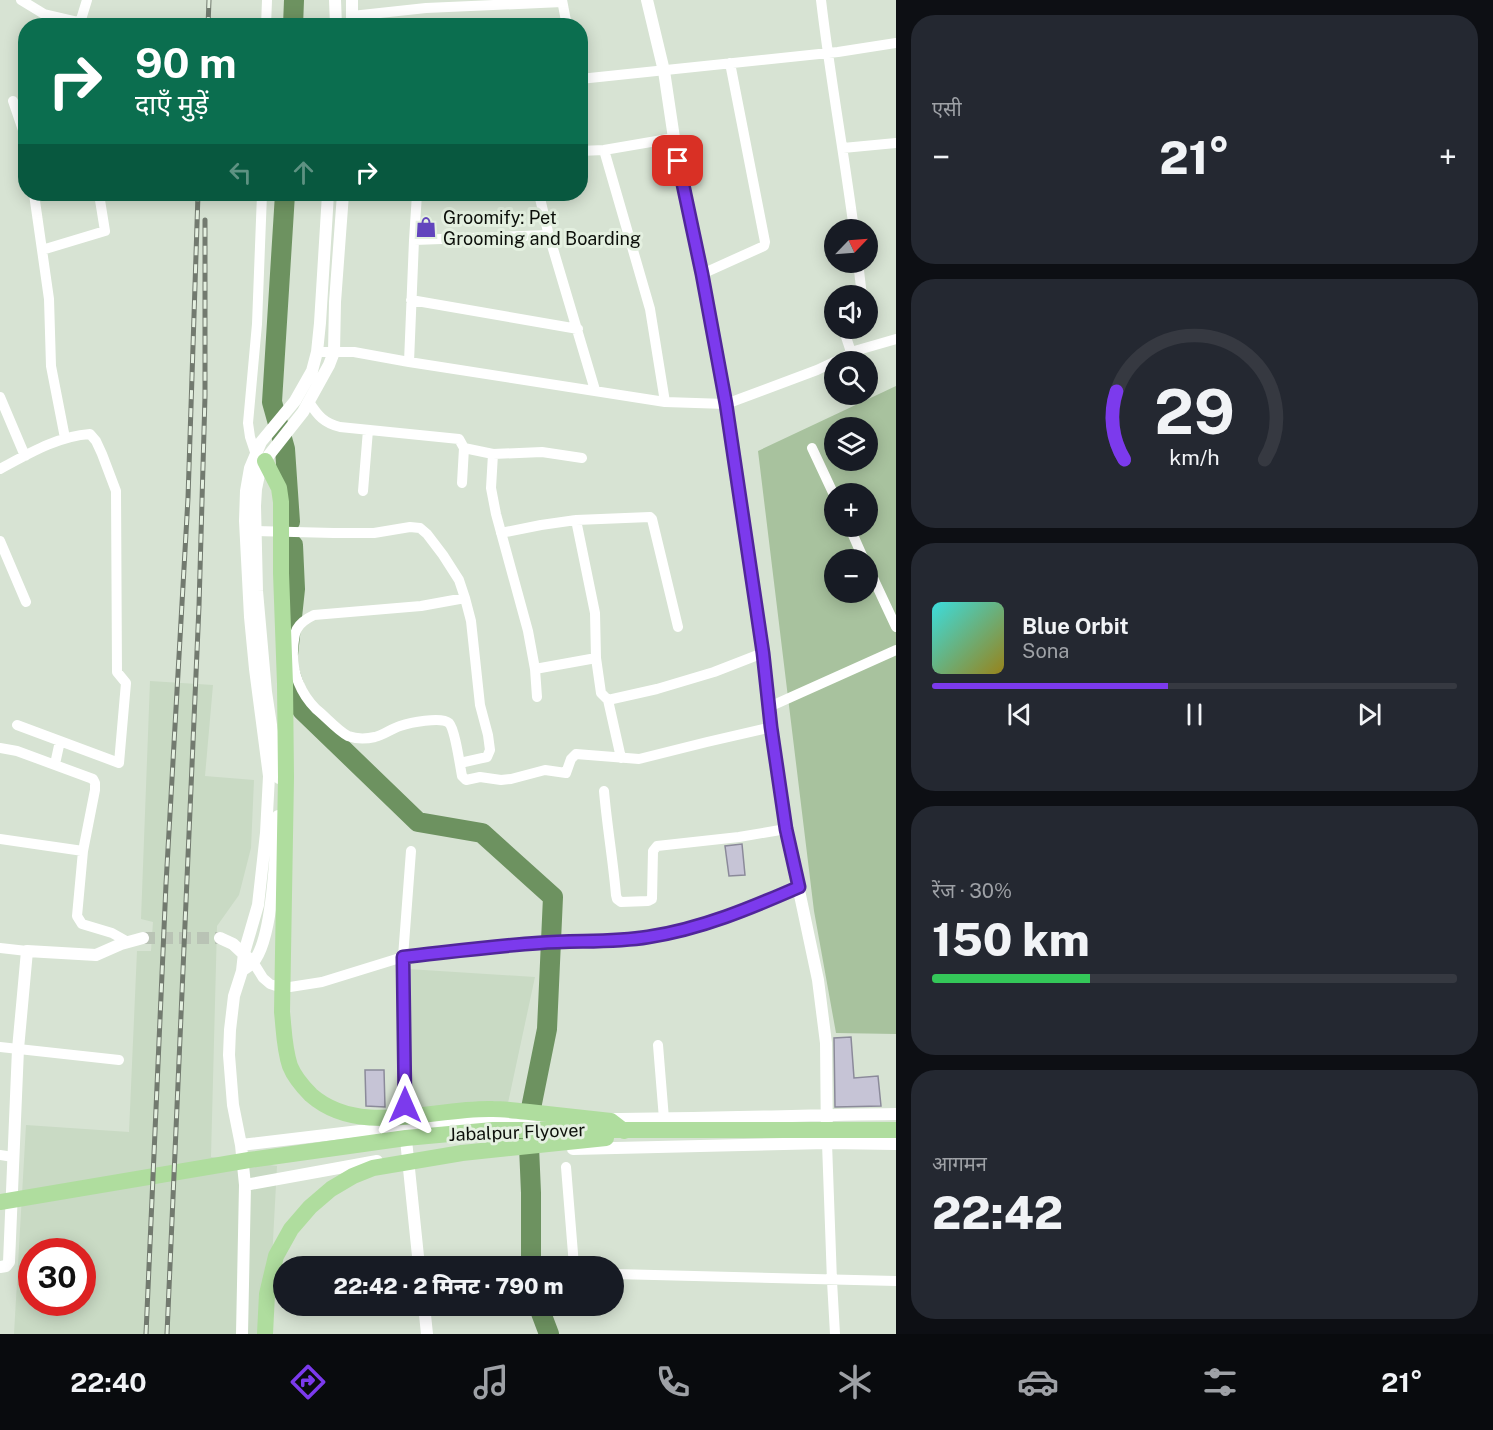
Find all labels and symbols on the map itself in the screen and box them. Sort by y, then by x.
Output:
pin [652,135,703,186]
place label: Groomify: Pet Grooming and Boarding [443,207,641,249]
shop icon: Groomify: Pet Grooming and Boarding [414,215,438,239]
north arrow [824,219,878,273]
position arrow [373,1073,437,1137]
street label: Jabalpur Flyover [448,1119,586,1145]
speed limit sign: 30 [18,1238,96,1316]

